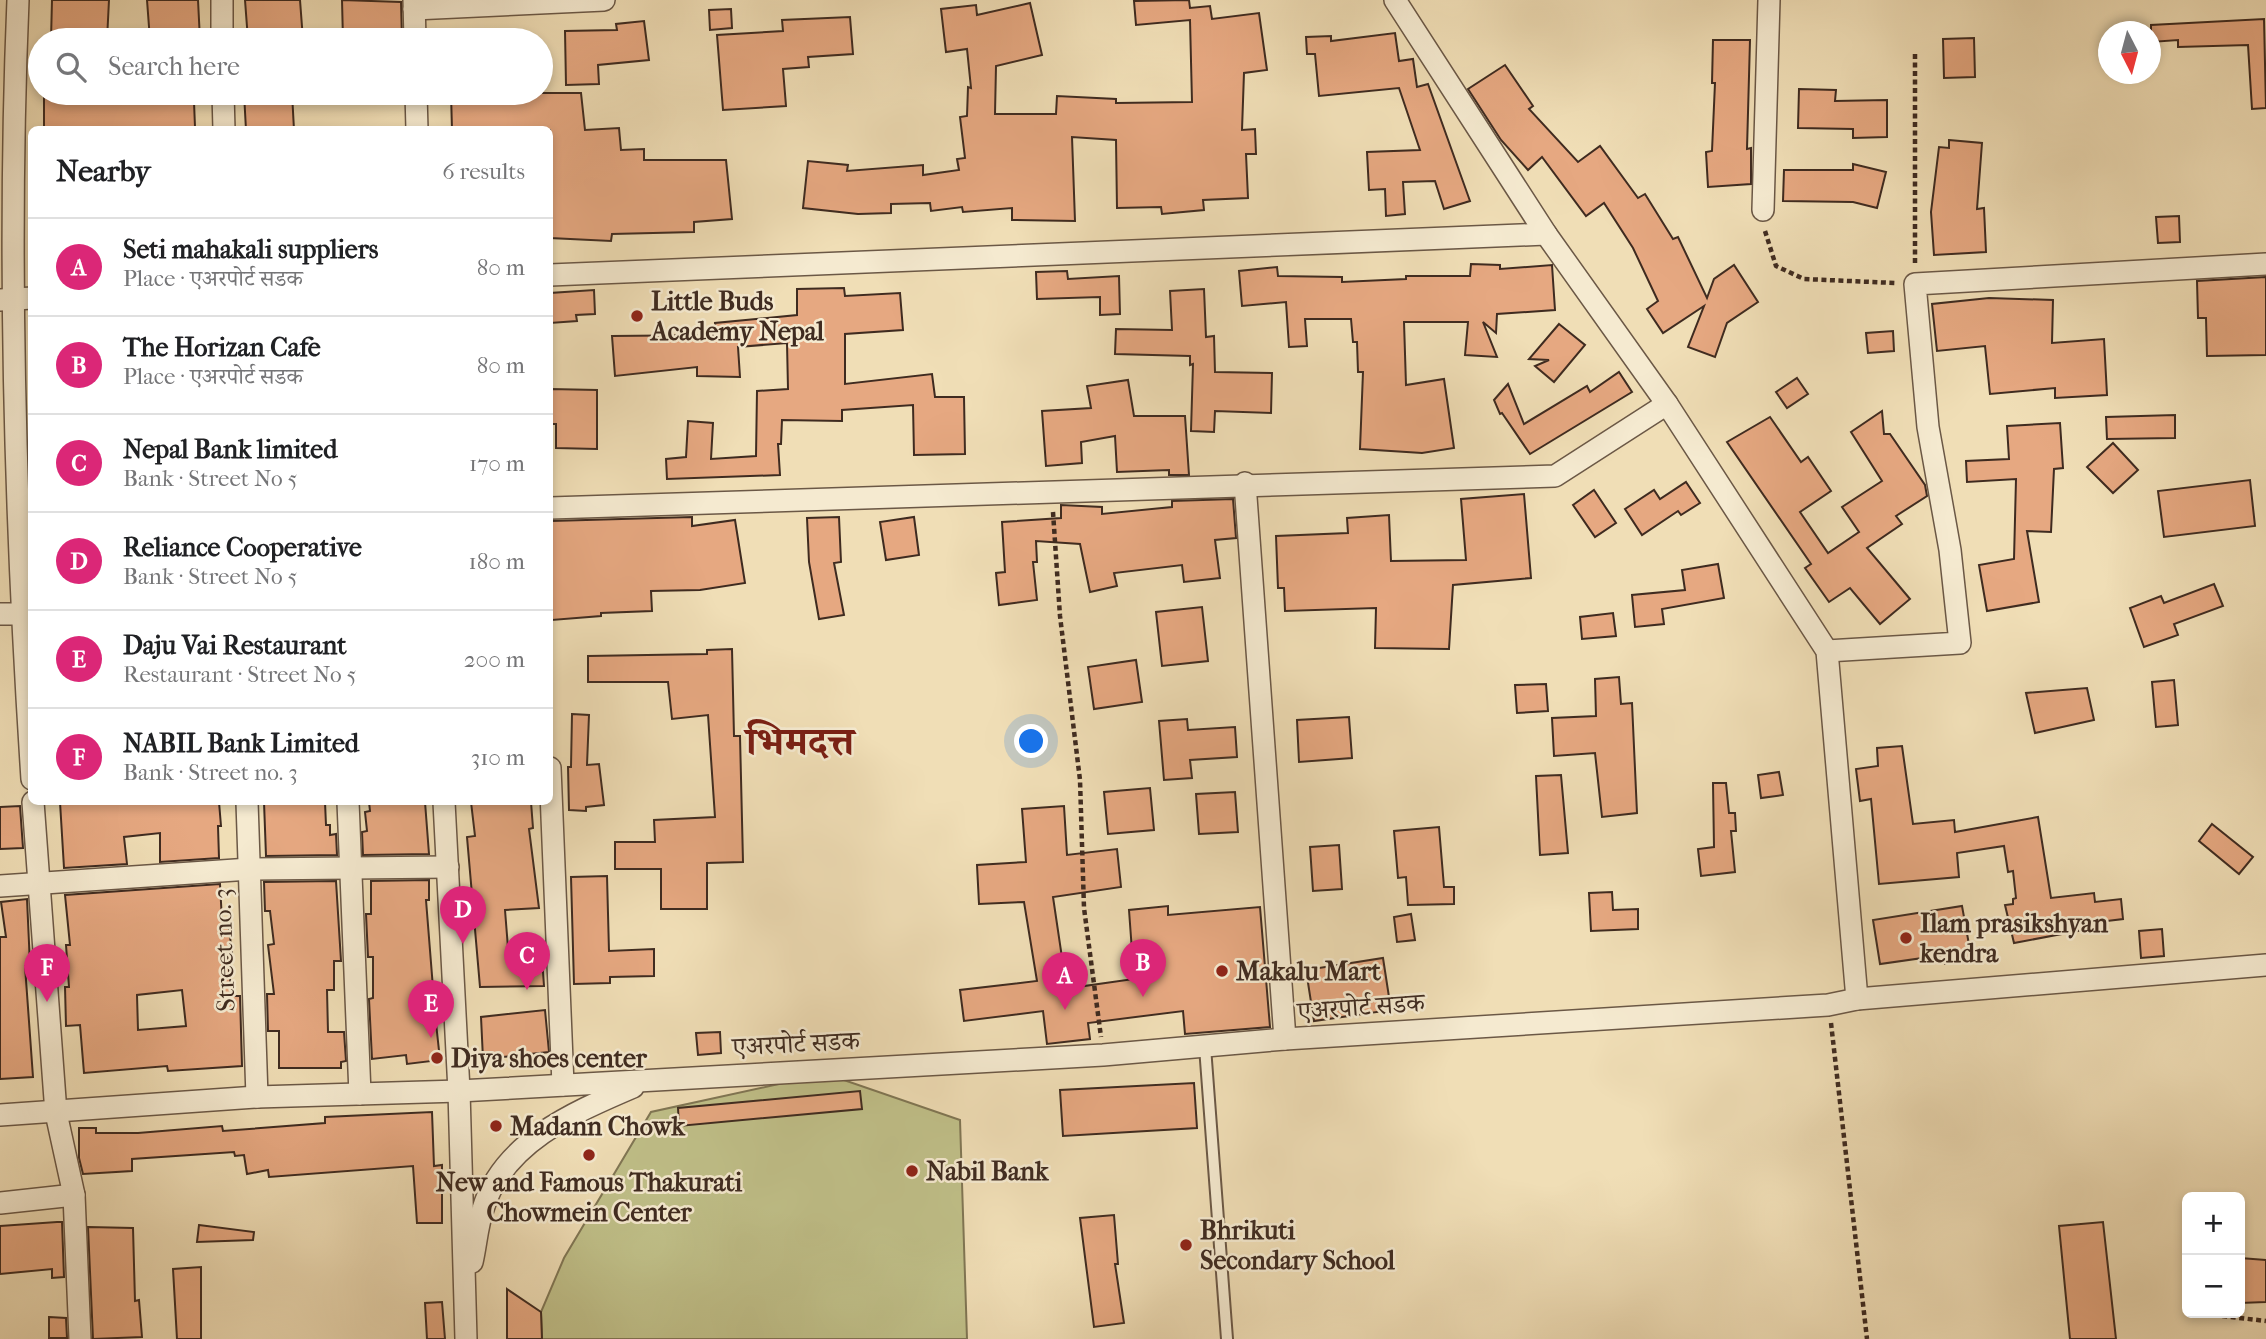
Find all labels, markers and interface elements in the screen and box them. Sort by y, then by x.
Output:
north arrow [2098,21,2161,84]
search box [28,28,553,105]
icon: search [52,48,90,86]
text: Search here [108,51,240,82]
text: Nearby [56,154,151,189]
text: 6 results [442,158,525,185]
text: Seti mahakali suppliers [123,234,378,265]
text: A [72,254,86,281]
text: 80 m [477,254,525,281]
text: Place · एअरपोर्ट सडक [123,265,303,292]
place label: Little Buds Academy Nepal [649,286,825,347]
marker: Little Buds Academy Nepal [629,308,645,324]
text: The Horizan Cafe [123,332,321,363]
text: B [72,352,86,379]
text: 80 m [477,352,525,379]
text: Place · एअरपोर्ट सडक [123,363,303,390]
text: Nepal Bank limited [123,434,337,465]
text: C [71,450,87,477]
text: 170 m [469,450,525,477]
text: Bank · Street No 5 [123,465,298,492]
text: Reliance Cooperative [123,532,362,563]
text: D [70,548,88,575]
text: 180 m [468,548,525,575]
text: Bank · Street No 5 [123,563,298,590]
text: Daju Vai Restaurant [123,630,347,661]
text: E [72,646,86,673]
text: 200 m [464,646,525,673]
text: Restaurant · Street No 5 [123,661,357,688]
district label: भिमदत्त [743,719,857,765]
your location [1014,724,1048,758]
text: NABIL Bank Limited [123,728,359,759]
text: F [73,744,85,771]
text: 310 m [471,744,525,771]
text: Bank · Street no. 3 [123,759,298,786]
pin: D [440,886,486,944]
street label: Street no. 3 [206,888,242,1012]
place label: Ilam prasikshyan kendra [1919,908,2109,969]
marker: Ilam prasikshyan kendra [1898,930,1914,946]
pin: C [504,932,550,990]
pin: B [1120,939,1166,997]
pin: F [24,944,70,1002]
pin: A [1042,952,1088,1010]
place label: Makalu Mart [1236,956,1381,987]
marker: Makalu Mart [1214,963,1230,979]
pin: E [408,980,454,1038]
street label: एअरपोर्ट सडक [1294,987,1427,1027]
street label: एअरपोर्ट सडक [729,1025,862,1063]
place label: Diya shoes center [451,1043,648,1074]
marker: Diya shoes center [429,1050,445,1066]
place label: Madann Chowk [510,1111,686,1142]
marker: Madann Chowk [488,1118,504,1134]
marker: New and Famous Thakurati Chowmein Center [581,1147,597,1163]
place label: Nabil Bank [926,1156,1050,1187]
marker: Nabil Bank [904,1163,920,1179]
place label: New and Famous Thakurati Chowmein Center [436,1167,743,1228]
map controls [2182,1192,2245,1318]
button: + [2182,1192,2245,1255]
place label: Bhrikuti Secondary School [1200,1215,1396,1276]
marker: Bhrikuti Secondary School [1178,1237,1194,1253]
button: − [2182,1255,2245,1318]

